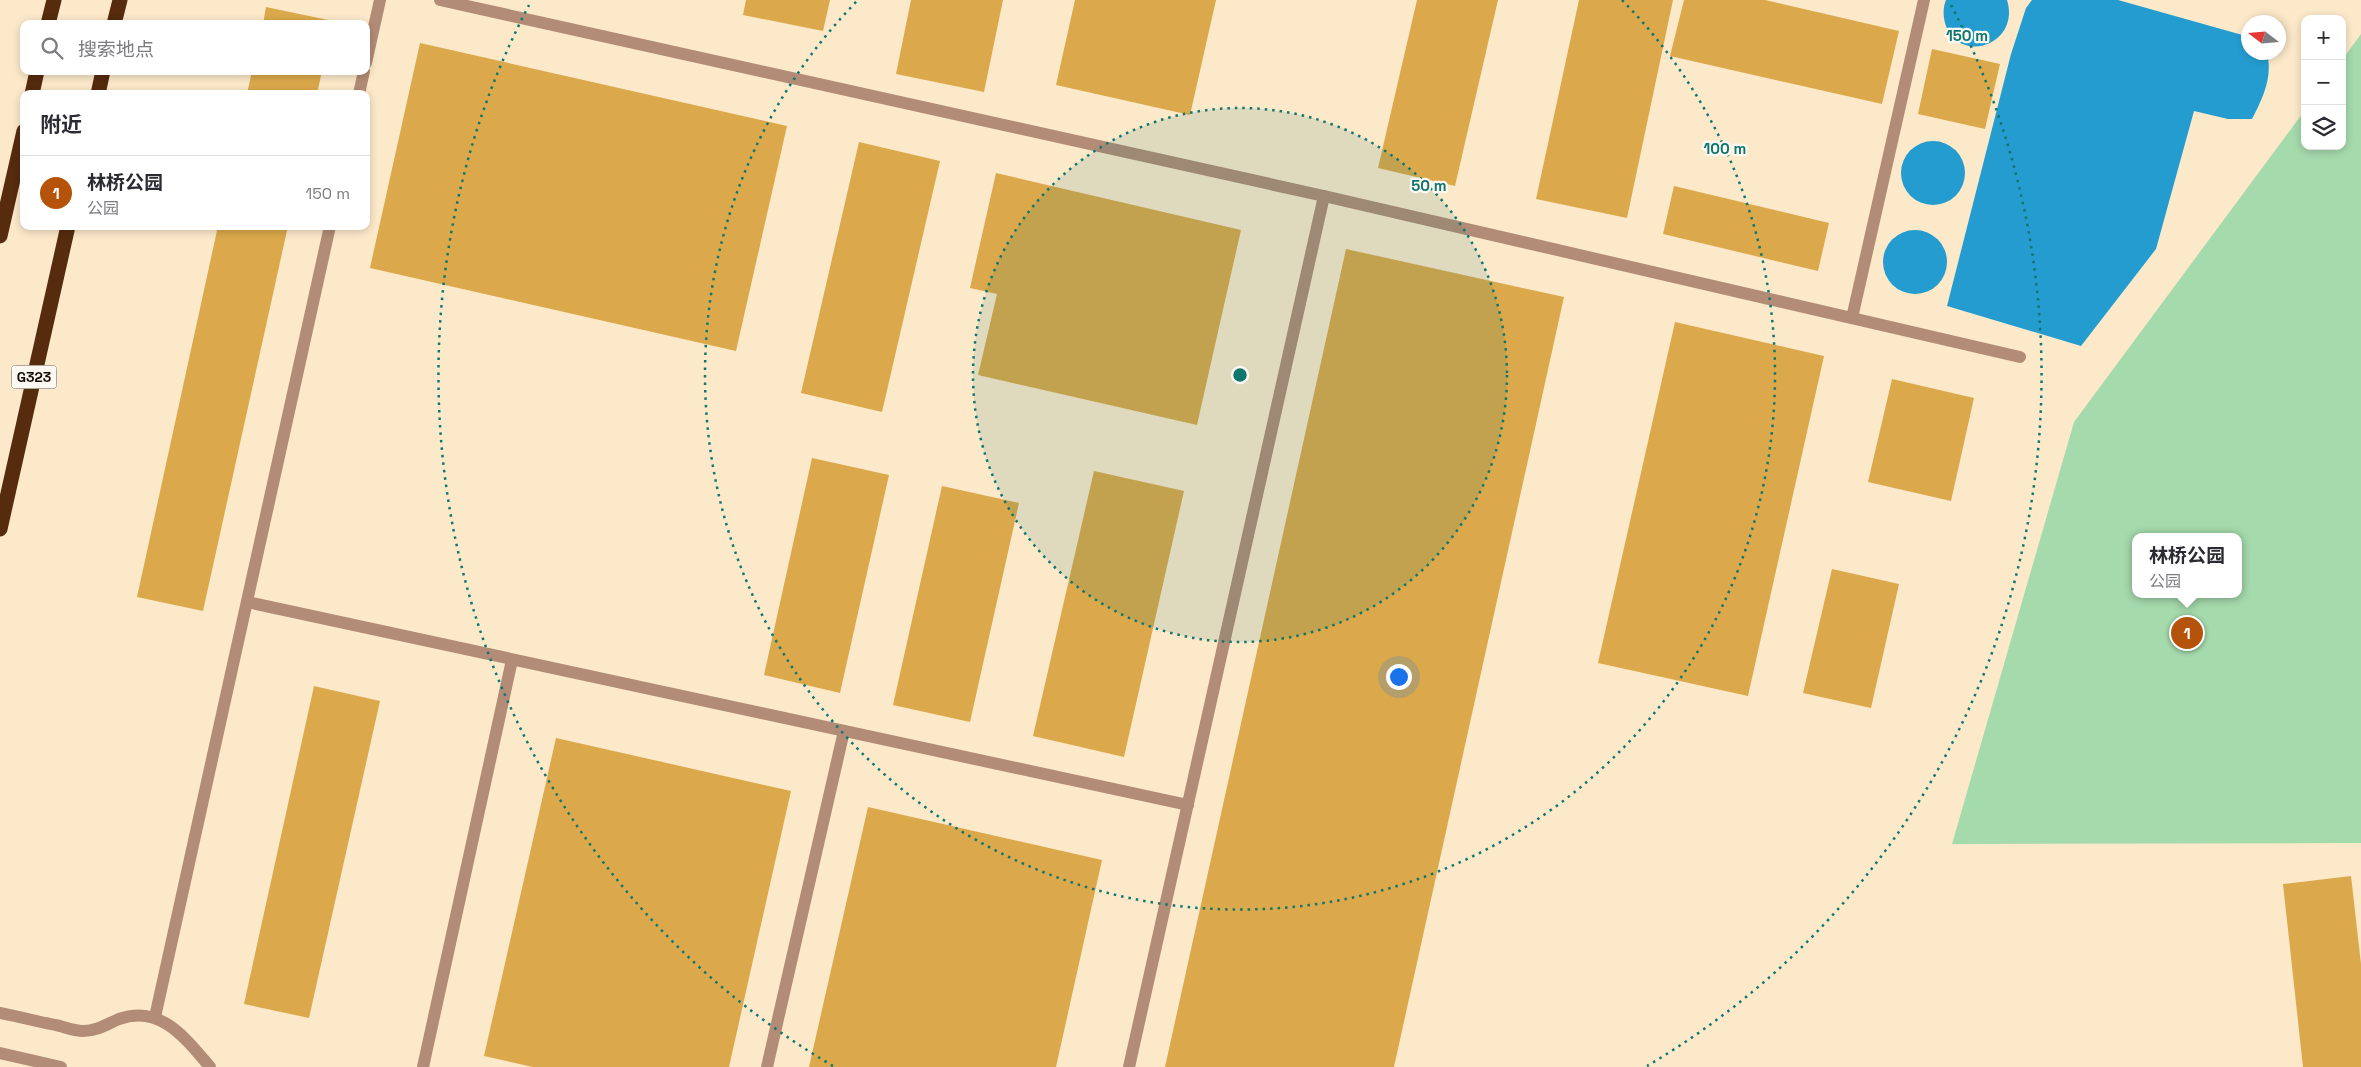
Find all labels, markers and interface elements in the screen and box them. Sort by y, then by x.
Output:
north arrow [2241,15,2286,60]
map controls [2301,15,2346,150]
button: + [2301,15,2346,60]
search box [20,20,370,75]
text: 150 m [1946,26,1988,45]
icon: search [38,34,66,62]
text: 搜索地点 [78,37,154,62]
button: − [2301,60,2346,105]
button: layers [2301,105,2346,150]
text: 附近 [40,111,82,138]
text: 100 m [1704,139,1746,158]
text: 林桥公园 [87,170,163,195]
text: 50 m [1411,176,1447,195]
text: 1 [52,183,60,204]
text: 150 m [306,183,350,204]
text: 公园 [87,198,119,219]
road number: G323 [12,366,56,388]
centre of rings [1231,366,1249,384]
popup [2132,533,2242,598]
text: 林桥公园 [2149,543,2225,568]
text: 公园 [2149,571,2181,592]
pin: 1 [2171,614,2203,652]
your location [1386,664,1412,690]

